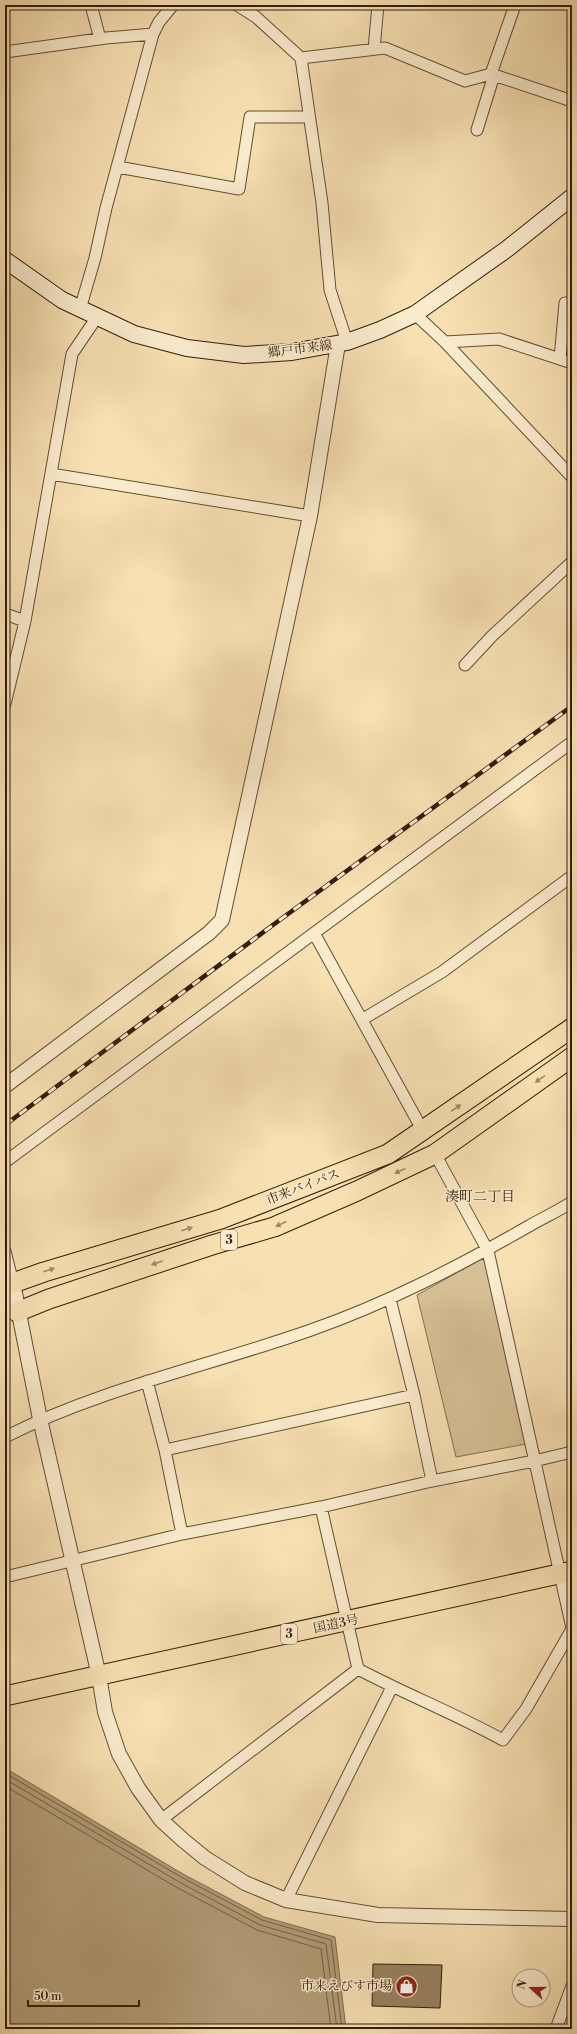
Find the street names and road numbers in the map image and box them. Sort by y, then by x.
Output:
street label: 郷戸市来線 [267,337,333,361]
street label: 市来バイパス [264,1166,342,1208]
road number: 3 [221,1230,237,1250]
street label: 国道3号 [312,1611,360,1637]
road number: 3 [281,1624,297,1644]

